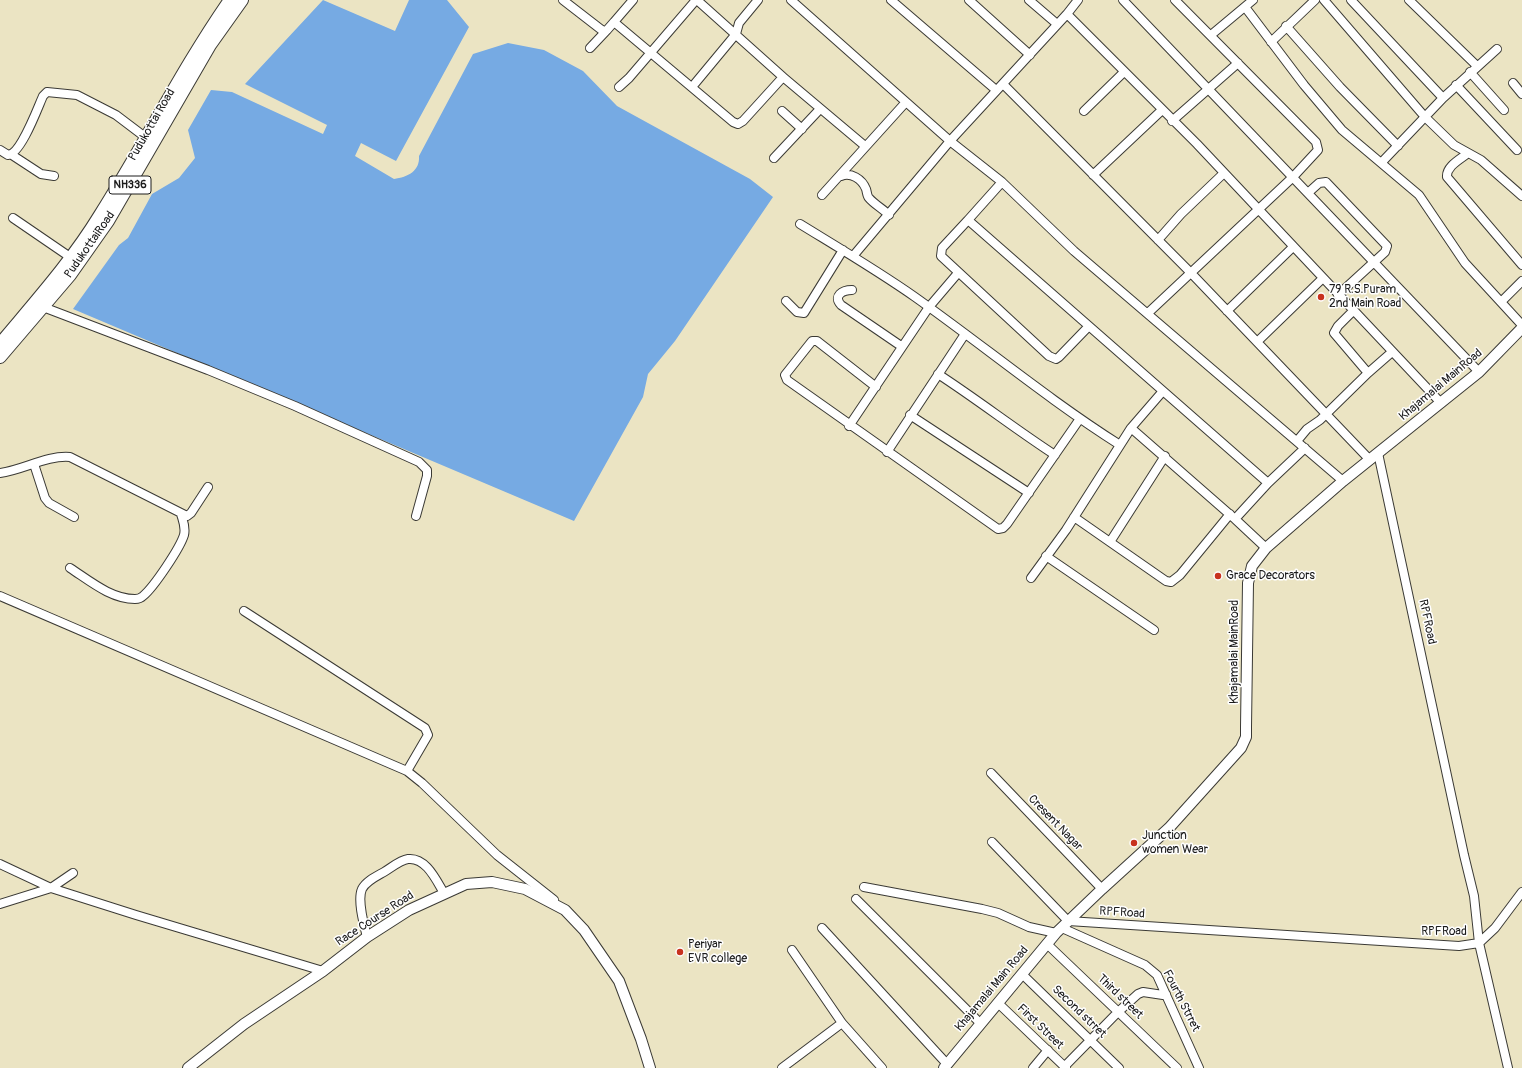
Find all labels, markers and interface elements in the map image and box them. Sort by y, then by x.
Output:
street label: Pudukottai Road [126,86,178,164]
road number: NH336 [109,176,151,194]
street label: PudukottaiRoad [62,209,118,281]
place label: 79 R.S.Puram 2nd Main Road [1329,283,1401,311]
marker: 79 R.S.Puram 2nd Main Road [1316,292,1326,302]
street label: Khajamalai MainRoad [1397,346,1485,424]
place label: Grace Decorators [1226,569,1315,583]
marker: Grace Decorators [1213,571,1223,581]
street label: RPFRoad [1415,598,1439,646]
street label: Khajamalai MainRoad [1228,600,1242,704]
street label: Cresent Nagar [1025,792,1085,854]
place label: Junction women Wear [1142,829,1208,857]
marker: Junction women Wear [1129,838,1139,848]
street label: Race Course Road [333,888,417,950]
street label: RPFRoad [1099,904,1145,922]
street label: RPFRoad [1421,925,1467,939]
place label: Periyar EVR college [688,938,747,966]
street label: Khajamalai Main Road [952,944,1032,1034]
marker: Periyar EVR college [675,947,685,957]
street label: Fourth Strret [1159,968,1203,1034]
street label: Third street [1094,972,1146,1022]
street label: Second strret [1049,983,1109,1041]
street label: First Street [1014,1001,1066,1053]

